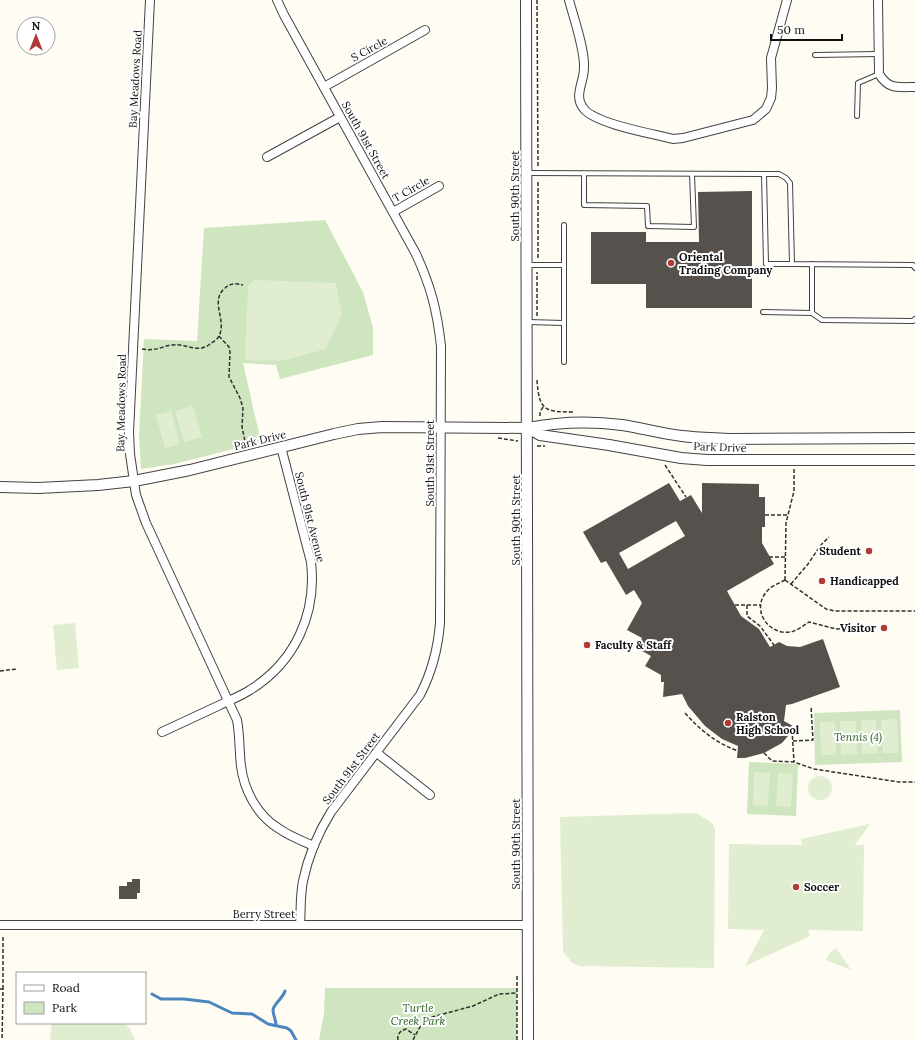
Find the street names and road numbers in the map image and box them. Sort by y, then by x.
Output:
street label: Bay Meadows Road [125,29,145,128]
street label: S Circle [348,33,390,65]
street label: South 91st Street [339,99,394,182]
street label: South 90th Street [508,150,522,242]
street label: T Circle [390,173,432,205]
street label: Bay Meadows Road [113,353,129,452]
street label: South 91st Street [423,419,437,506]
street label: Park Drive [232,427,288,453]
street label: Park Drive [693,439,747,455]
street label: South 91st Avenue [292,470,328,564]
street label: South 90th Street [509,474,523,566]
street label: South 91st Street [319,729,383,807]
street label: South 90th Street [509,798,523,890]
street label: Berry Street [233,907,296,921]

